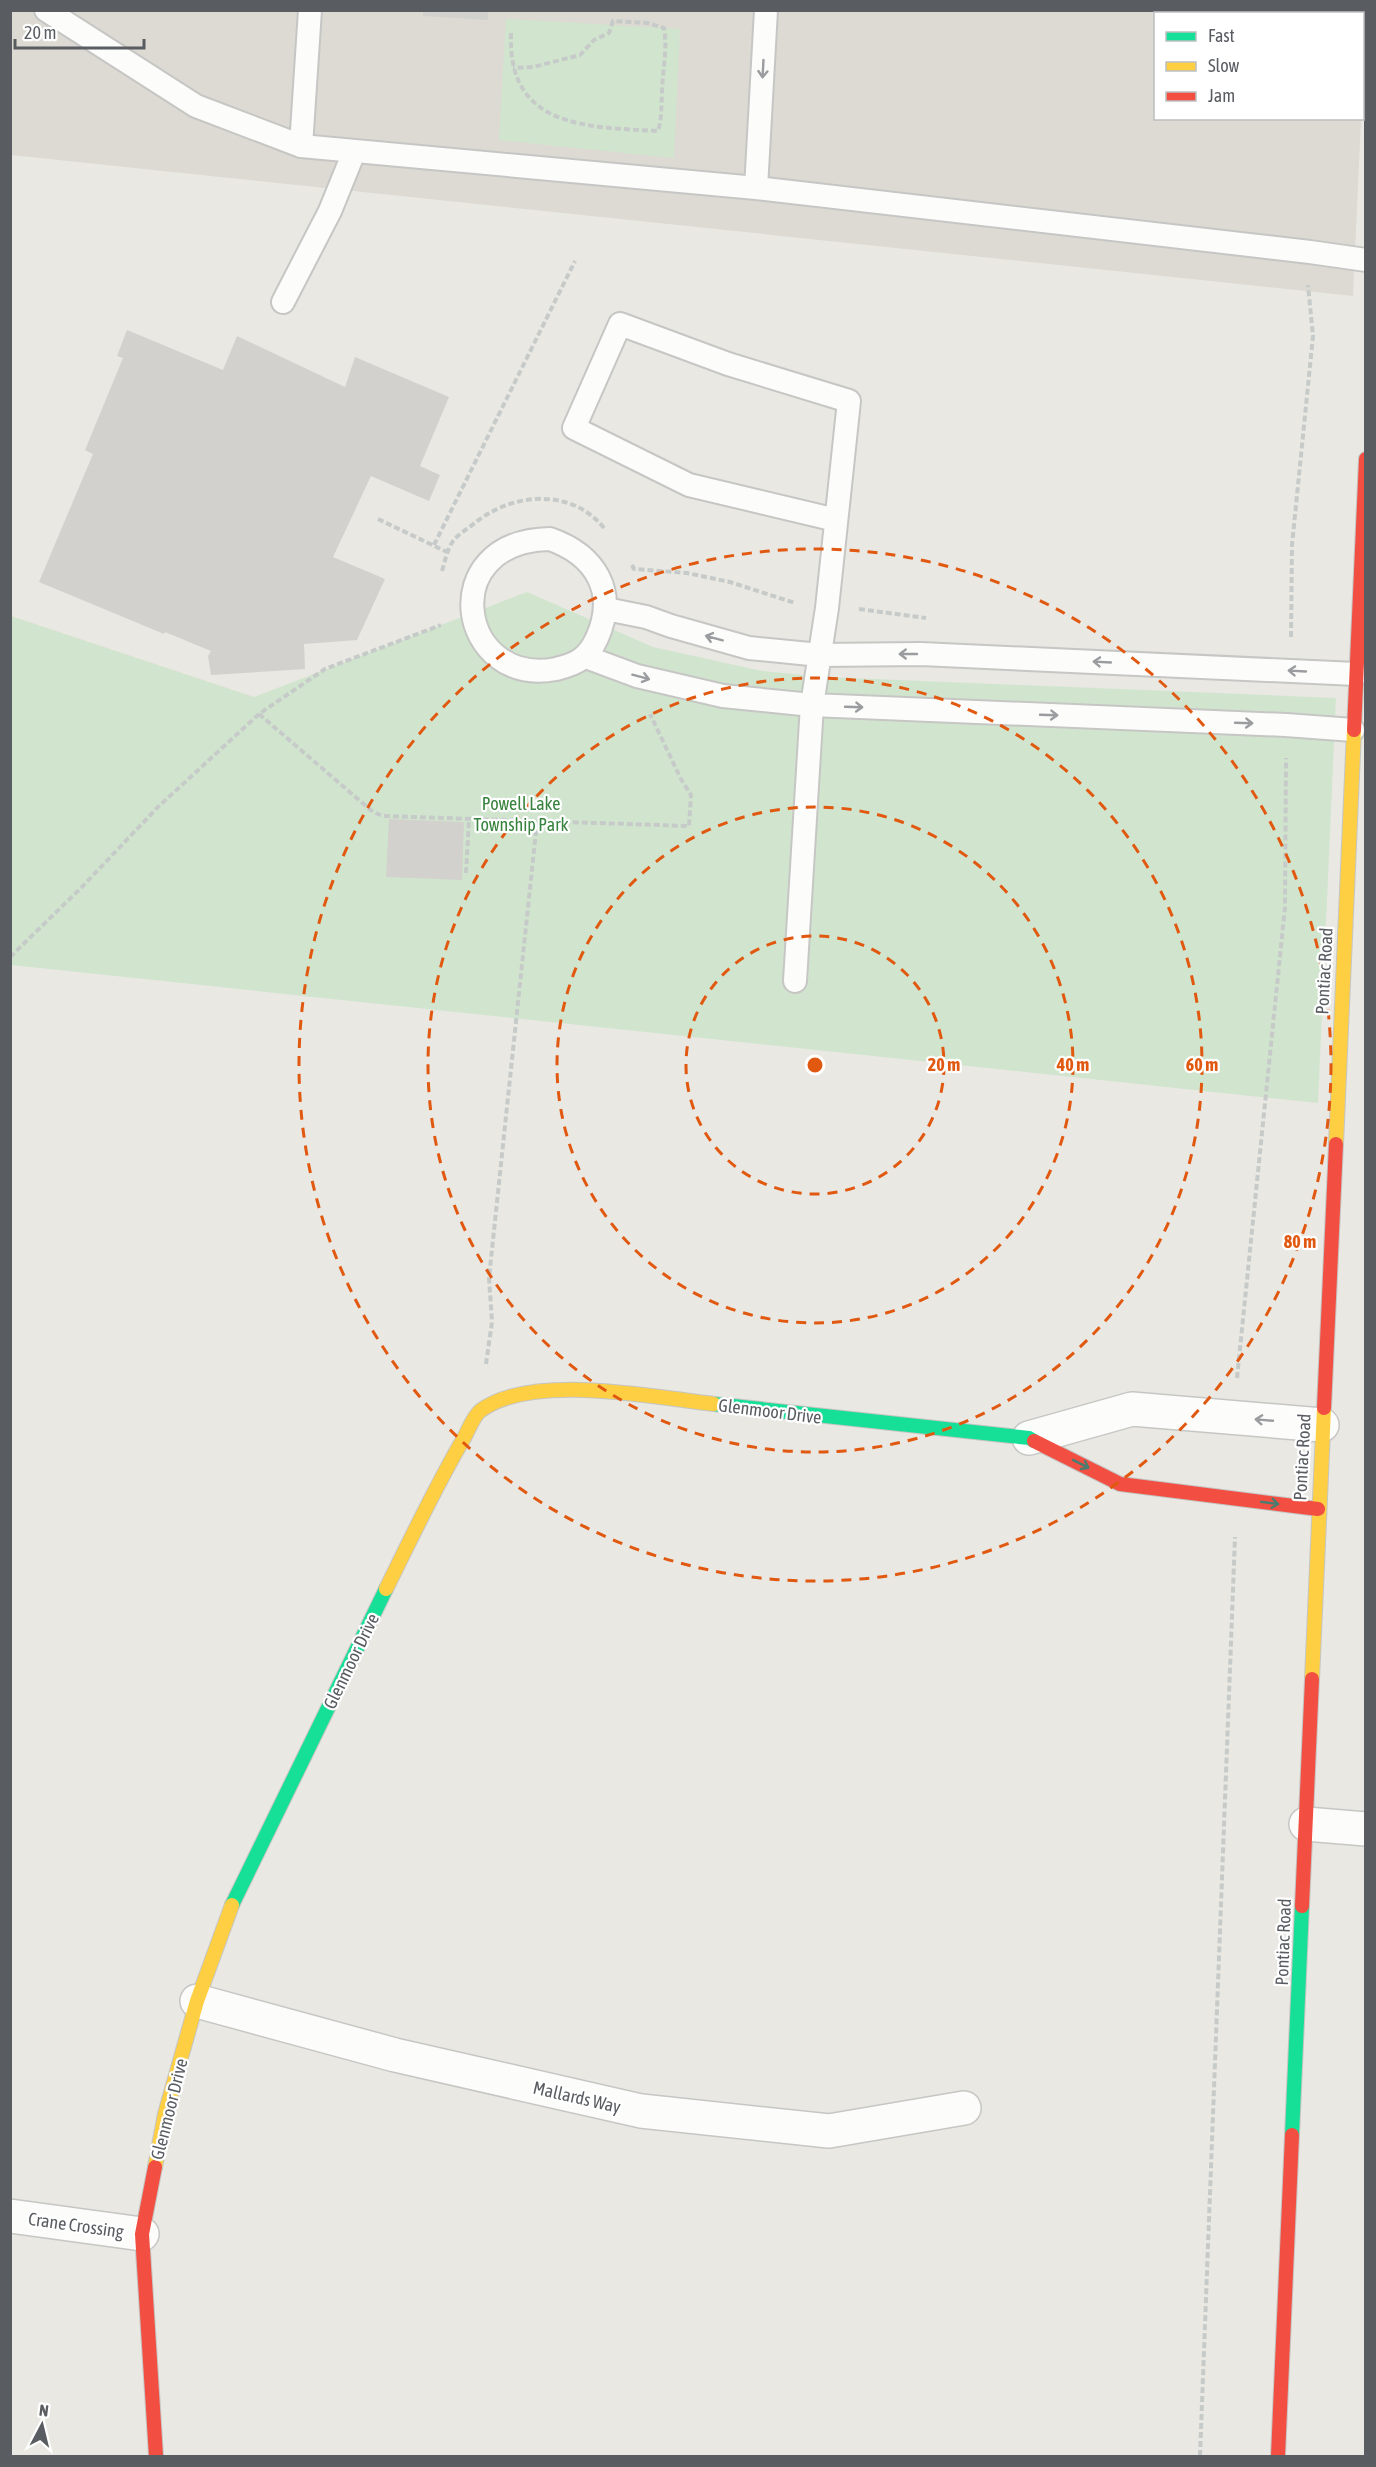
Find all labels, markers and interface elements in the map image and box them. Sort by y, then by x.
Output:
scale bar [15,12,144,50]
legend [1154,12,1364,120]
text: 20 m [24,22,56,43]
text: Fast [1208,25,1235,46]
text: Slow [1208,55,1239,76]
one-way arrow [757,58,768,78]
text: Jam [1208,85,1235,106]
one-way arrow [705,632,724,643]
one-way arrow [898,648,918,660]
one-way arrow [1093,657,1113,668]
one-way arrow [1288,666,1308,677]
one-way arrow [631,672,650,683]
one-way arrow [844,701,864,712]
one-way arrow [1039,709,1059,720]
one-way arrow [1234,718,1254,729]
park label: Powell Lake Township Park [474,793,569,835]
street label: Pontiac Road [1311,927,1337,1015]
text: 20 m [928,1054,960,1075]
text: 40 m [1056,1054,1089,1075]
text: 60 m [1186,1054,1218,1075]
centre of rings [805,1055,825,1075]
text: 80 m [1284,1231,1316,1252]
street label: Glenmoor Drive [717,1394,823,1428]
street label: Pontiac Road [1289,1413,1315,1501]
one-way arrow [1254,1414,1274,1425]
one-way arrow [1072,1458,1089,1470]
one-way arrow [1260,1498,1280,1509]
street label: Glenmoor Drive [319,1610,383,1712]
street label: Pontiac Road [1271,1898,1295,1986]
street label: Glenmoor Drive [146,2056,192,2162]
street label: Mallards Way [531,2077,623,2117]
street label: Crane Crossing [27,2208,125,2242]
north arrow [12,2395,72,2455]
text: N [38,2401,50,2420]

